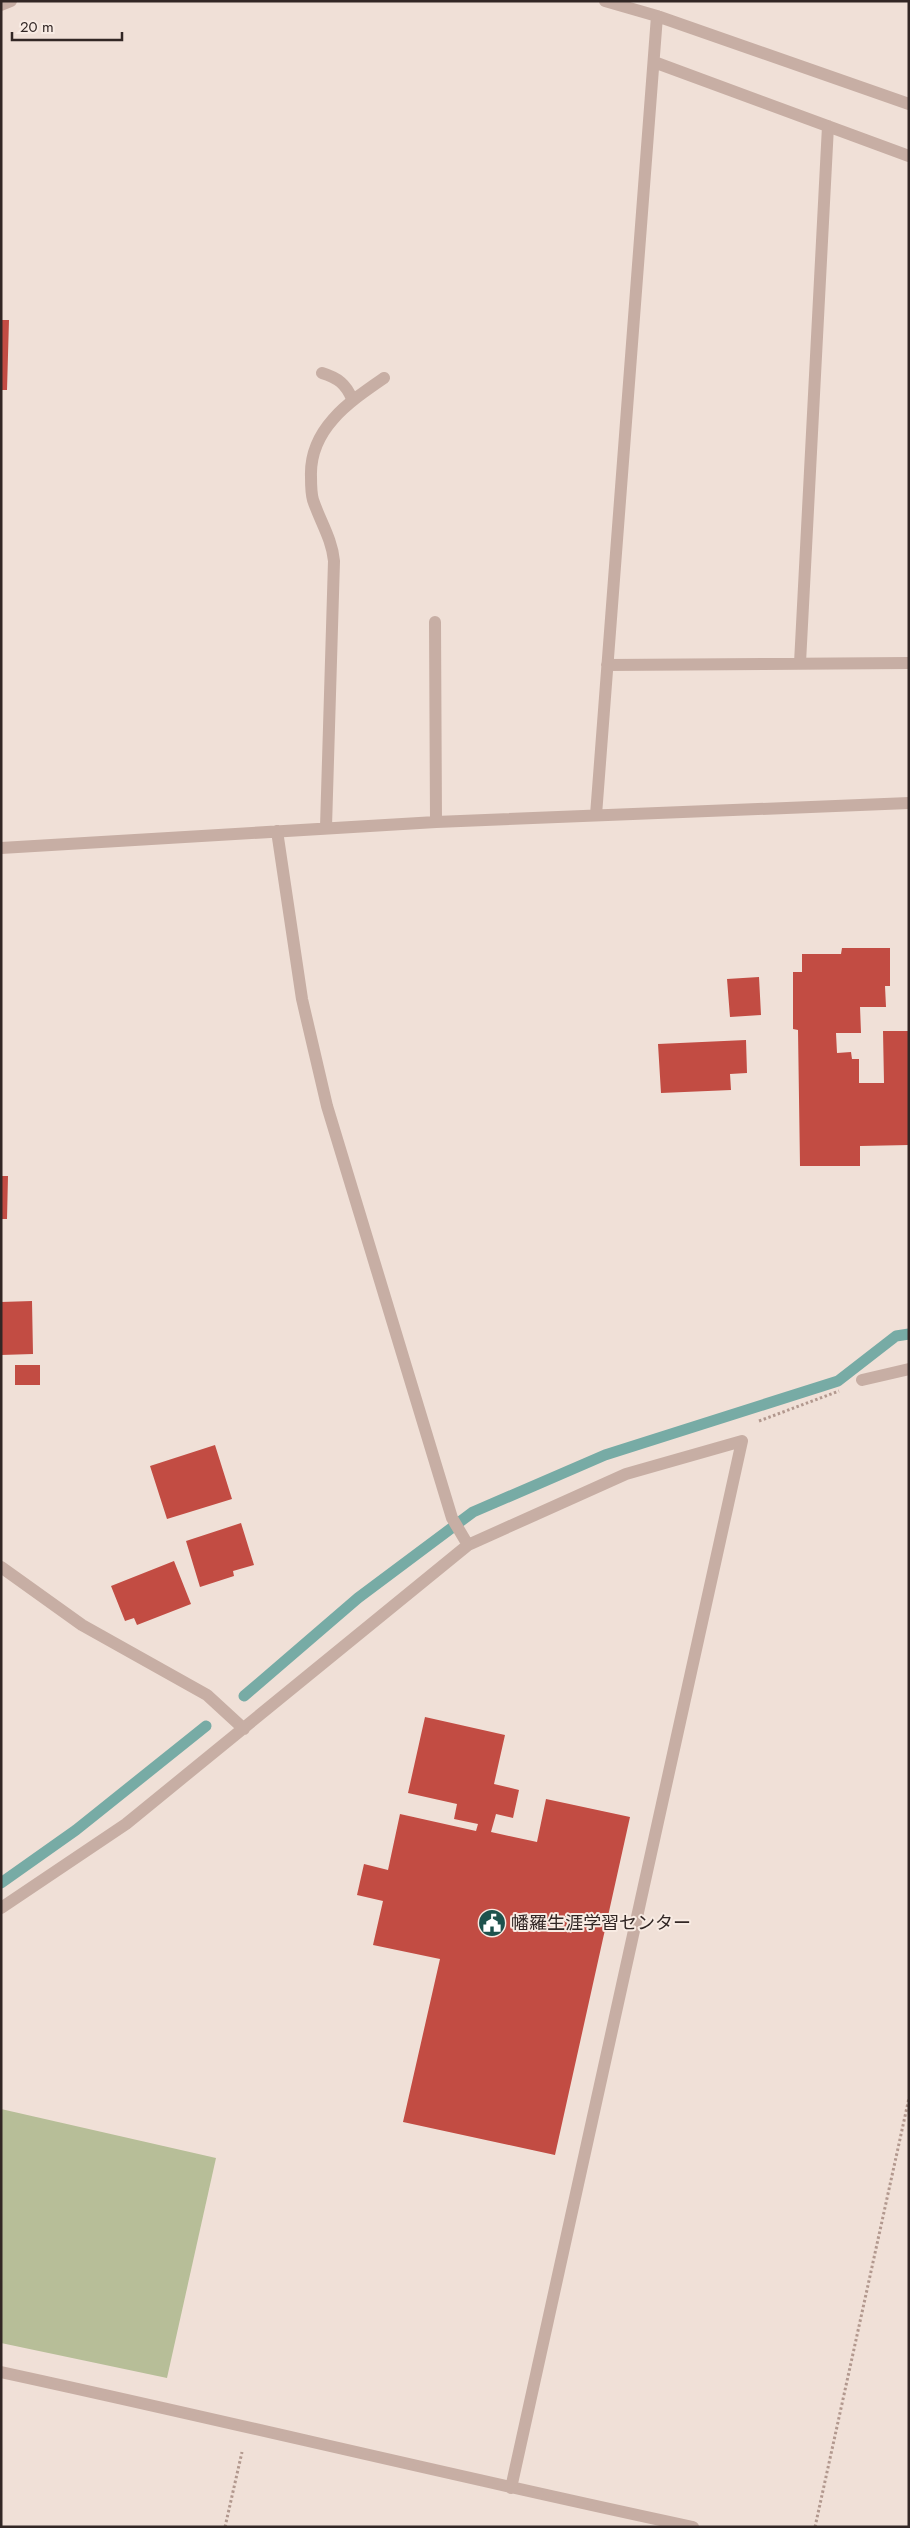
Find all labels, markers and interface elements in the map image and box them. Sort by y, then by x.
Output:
scale bar [12,10,122,42]
text: 20 m [20,16,54,38]
public building icon: 幡羅生涯学習センター [477,1908,507,1938]
place label: 幡羅生涯学習センター [511,1910,691,1936]

